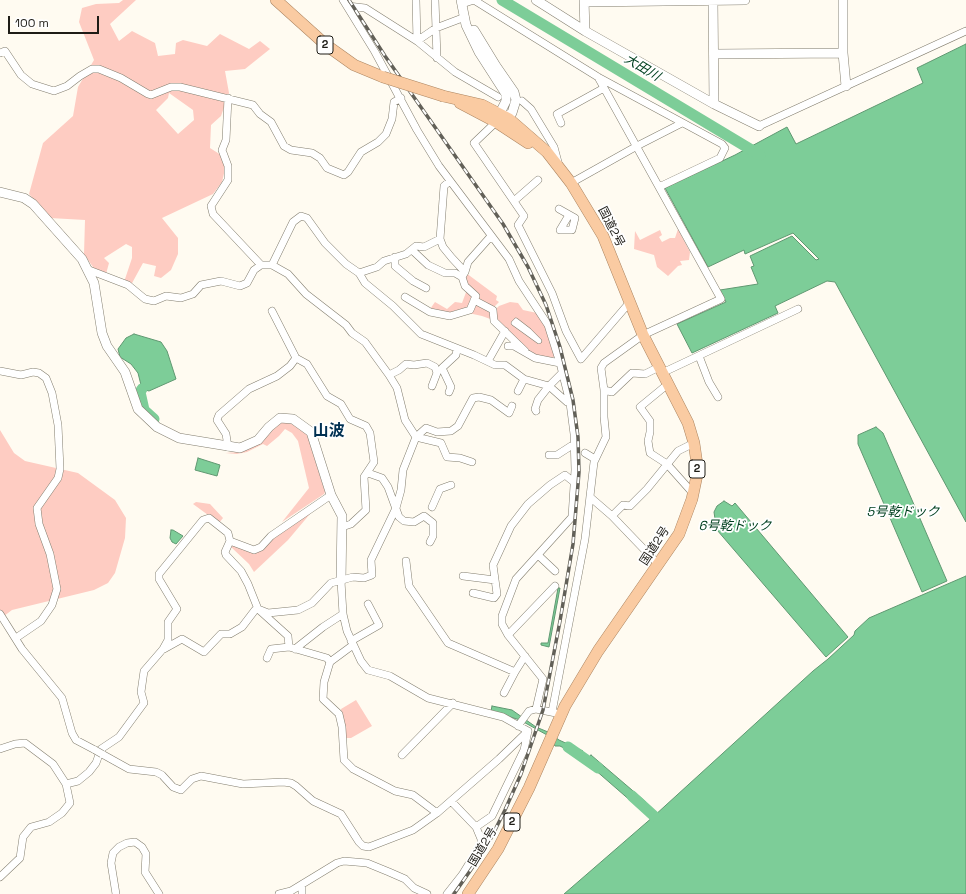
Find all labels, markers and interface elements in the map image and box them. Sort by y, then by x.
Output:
scale bar [10,8,101,34]
text: 100 m [15,15,49,31]
road number: 2 [317,36,333,54]
water label: 大田川 [621,51,663,85]
street label: 国道2号 [595,204,627,250]
district label: 山波 [313,422,345,442]
road number: 2 [689,460,705,478]
water label: 5号乾ドック [867,504,939,520]
water label: 6号乾ドック [699,518,771,534]
street label: 国道2号 [637,524,673,568]
road number: 2 [504,813,520,831]
street label: 国道2号 [466,825,500,869]

